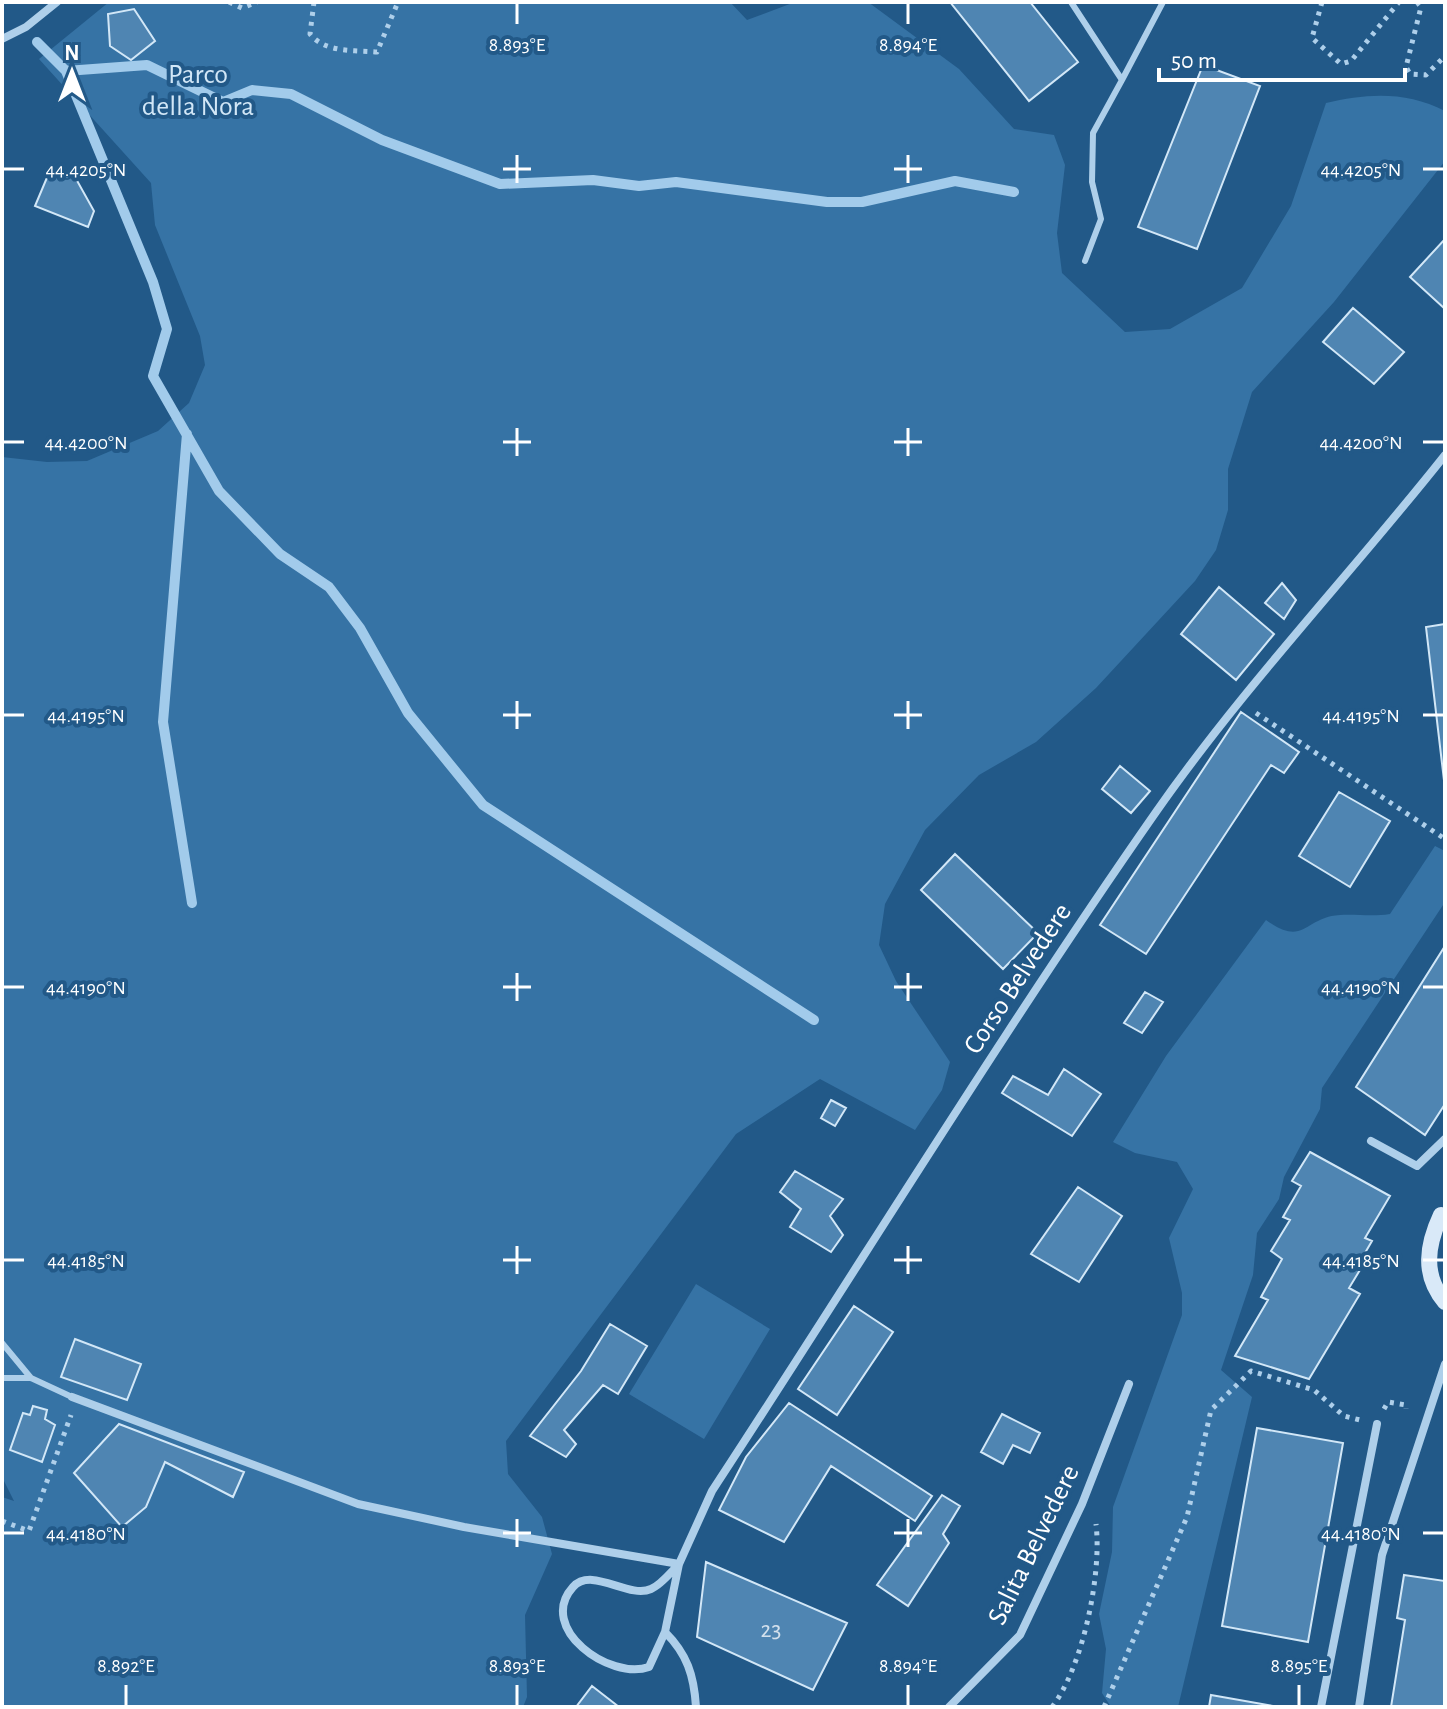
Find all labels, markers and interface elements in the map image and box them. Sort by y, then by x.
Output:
north arrow [32,32,112,112]
scale bar [1159,32,1405,82]
text: 8.893°E [489,35,546,55]
text: 8.894°E [879,35,937,55]
text: N [64,42,80,64]
text: 50 m [1171,49,1217,73]
park label: Parco della Nora [142,61,254,121]
text: 44.4205°N [46,160,126,180]
text: 44.4205°N [1321,160,1401,180]
text: 44.4200°N [44,433,128,453]
text: 44.4200°N [1319,433,1403,453]
text: 44.4195°N [47,706,125,726]
text: 44.4195°N [1322,706,1400,726]
street label: Corso Belvedere [959,899,1077,1059]
text: 44.4190°N [46,978,126,998]
text: 44.4190°N [1321,978,1401,998]
text: 44.4185°N [47,1251,125,1271]
text: 44.4185°N [1322,1251,1400,1271]
street label: Salita Belvedere [983,1461,1085,1629]
text: 44.4180°N [46,1524,126,1544]
text: 44.4180°N [1321,1524,1401,1544]
house number: 23 [761,1618,781,1642]
text: 8.892°E [97,1656,155,1676]
text: 8.893°E [489,1656,546,1676]
text: 8.894°E [879,1656,937,1676]
text: 8.895°E [1271,1656,1328,1676]

